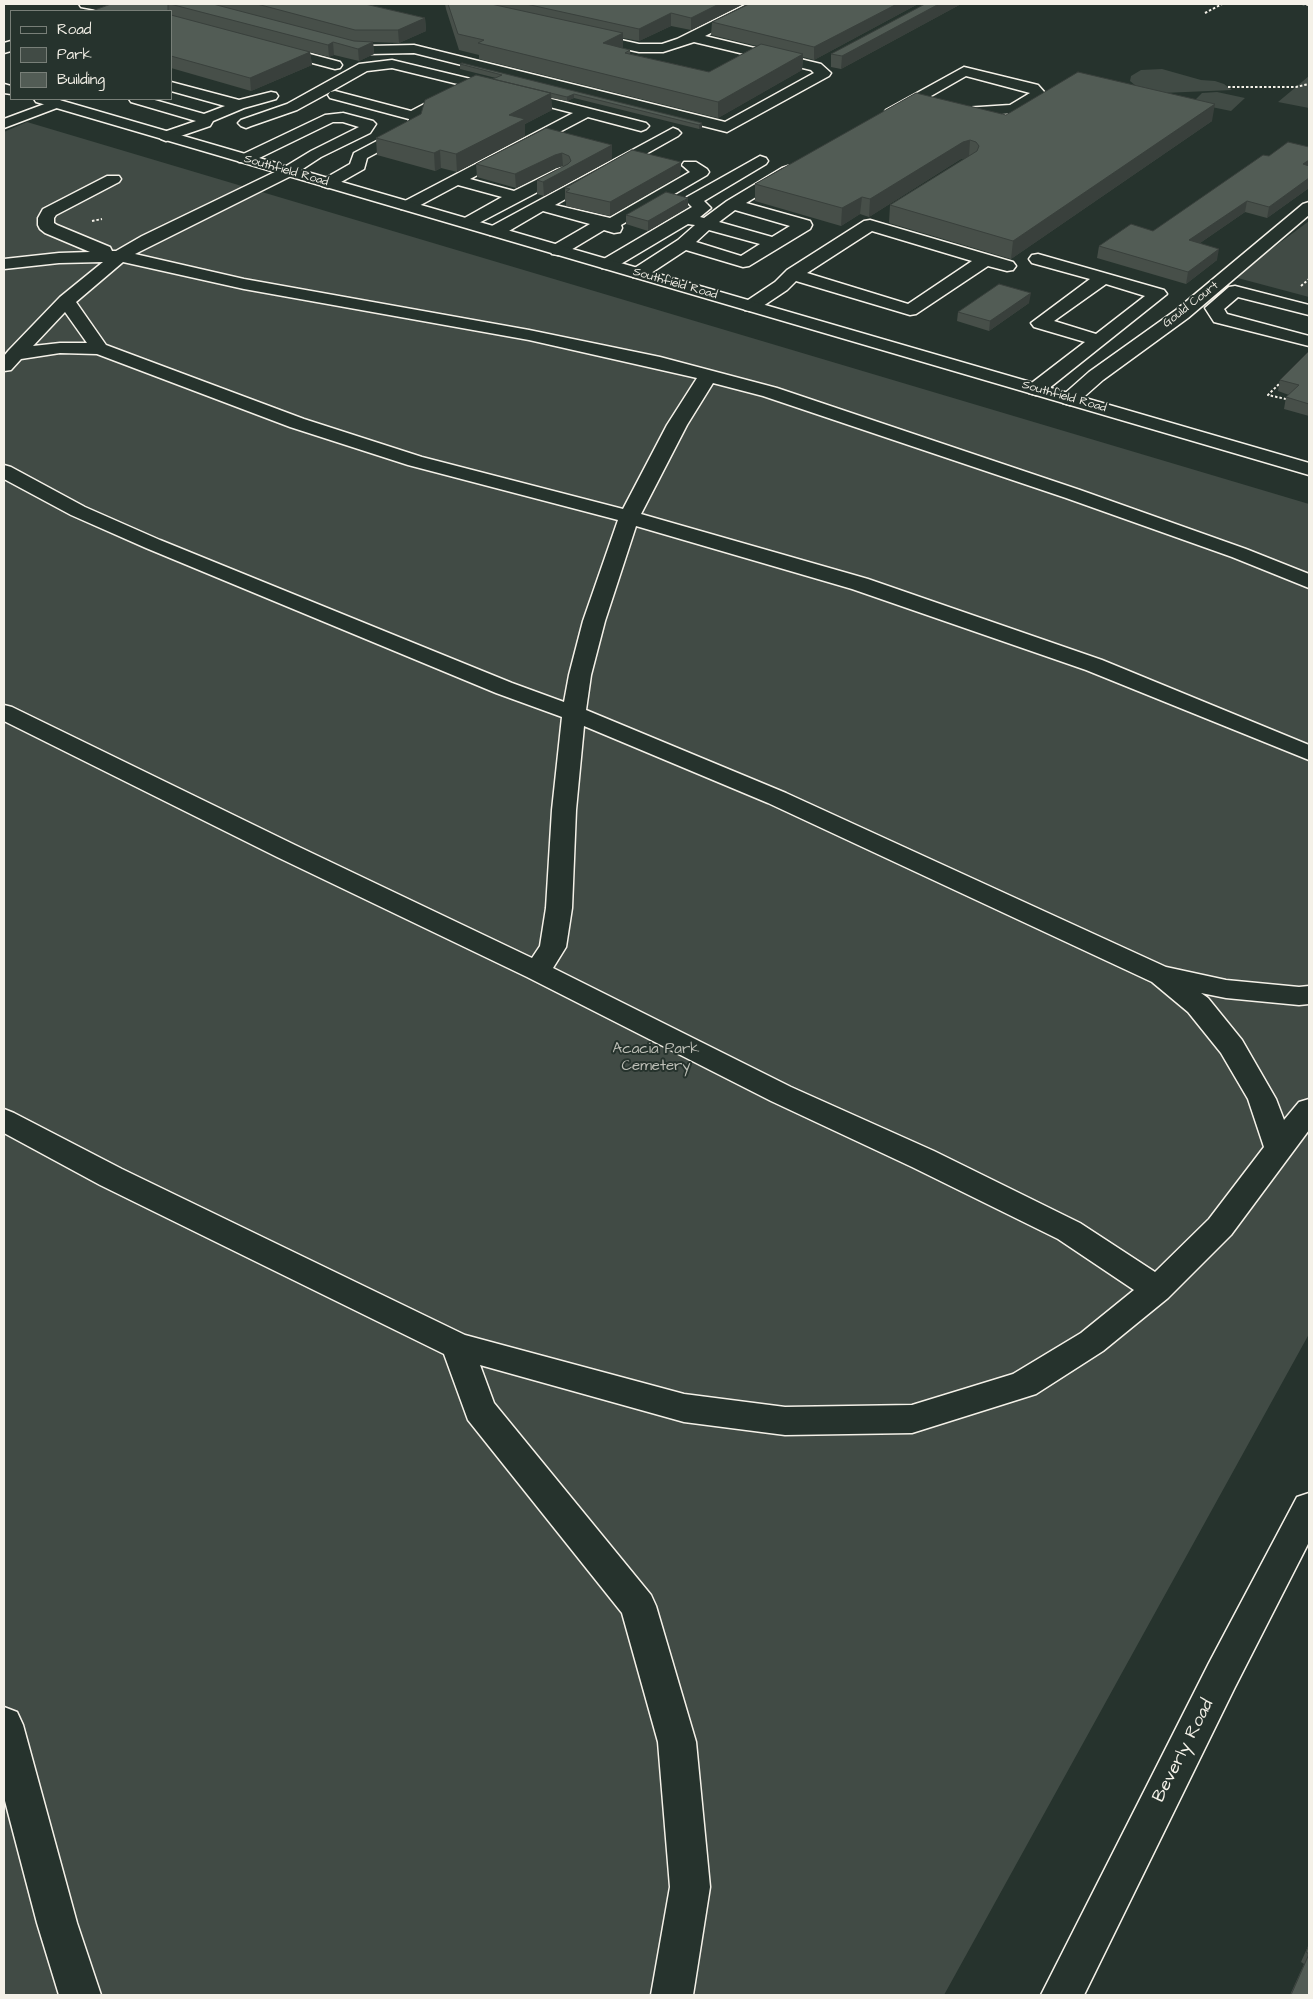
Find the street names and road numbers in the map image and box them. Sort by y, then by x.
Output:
street label: Southfield Road [242,152,330,190]
street label: Southfield Road [631,265,719,303]
street label: Gould Court [1160,279,1222,331]
street label: Southfield Road [1020,378,1108,416]
street label: Beverly Road [1149,1696,1219,1806]

